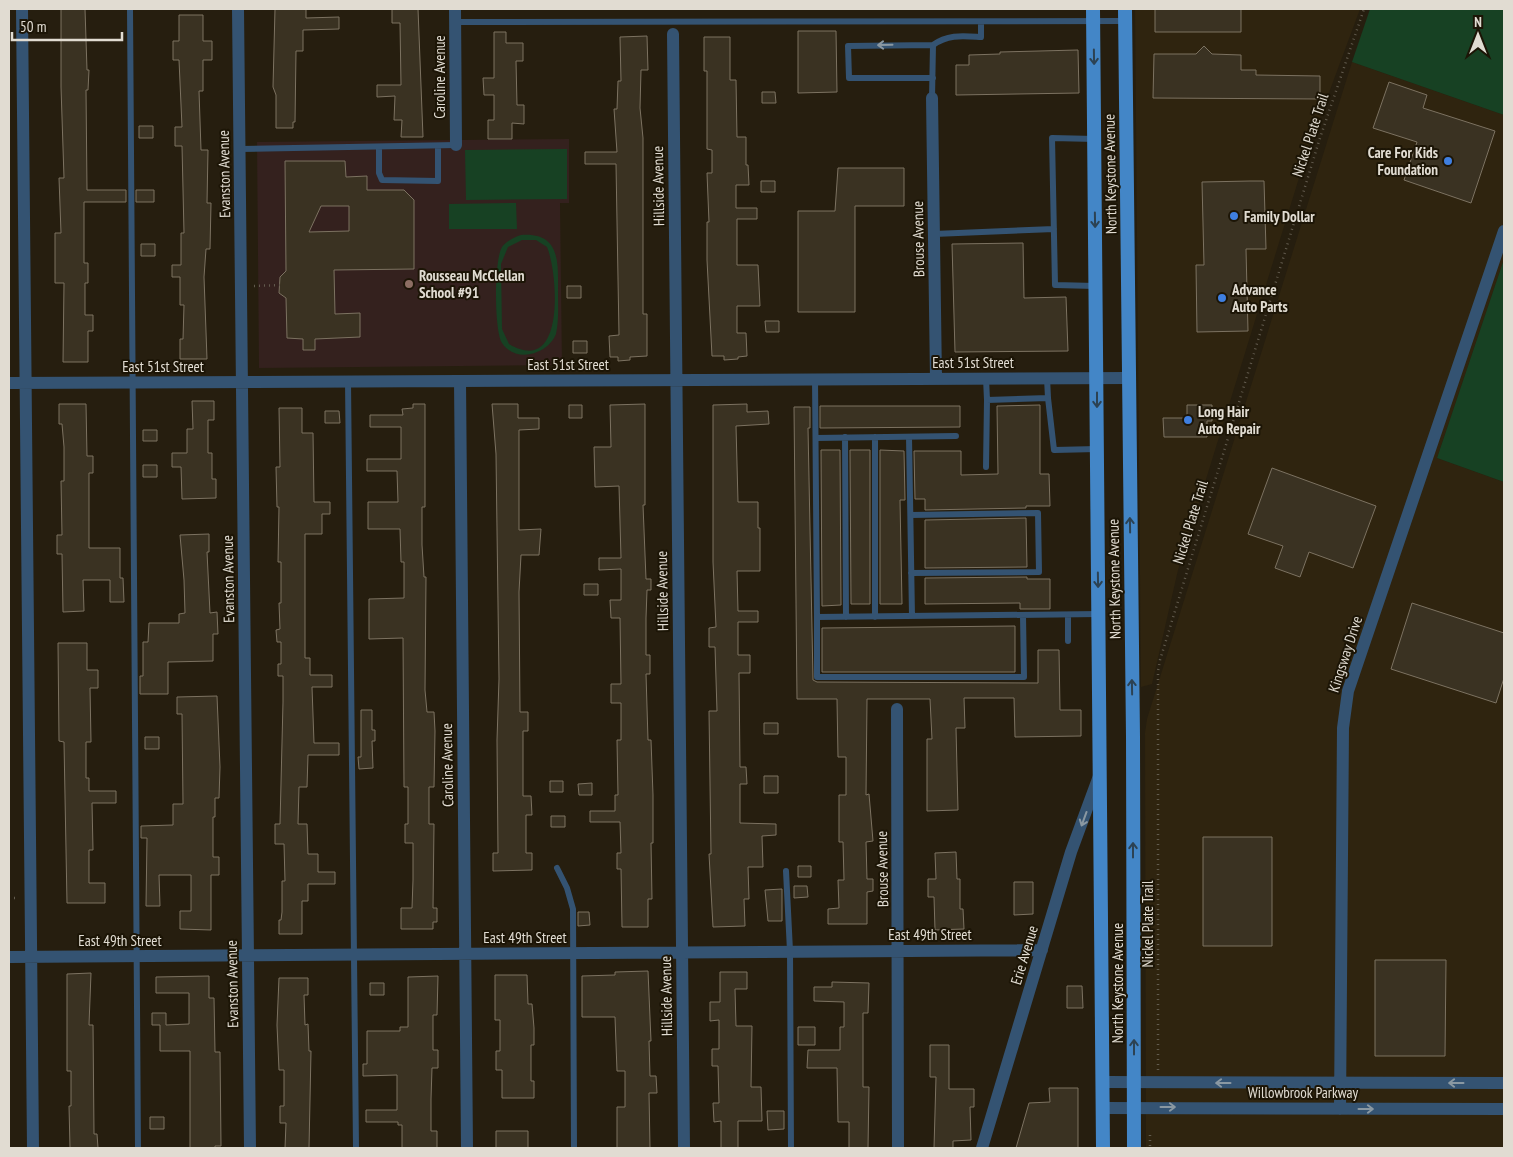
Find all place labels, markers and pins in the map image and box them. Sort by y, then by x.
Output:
place label: Care For Kids Foundation [1368,143,1438,179]
marker: Care For Kids Foundation [1442,155,1454,167]
place label: Family Dollar [1244,207,1315,226]
marker: Family Dollar [1228,210,1240,222]
place label: Rousseau McClellan School #91 [419,266,525,302]
marker: Rousseau McClellan School #91 [403,278,415,290]
place label: Advance Auto Parts [1231,280,1288,316]
marker: Advance Auto Parts [1216,292,1228,304]
place label: Long Hair Auto Repair [1197,402,1261,438]
marker: Long Hair Auto Repair [1182,414,1194,426]

